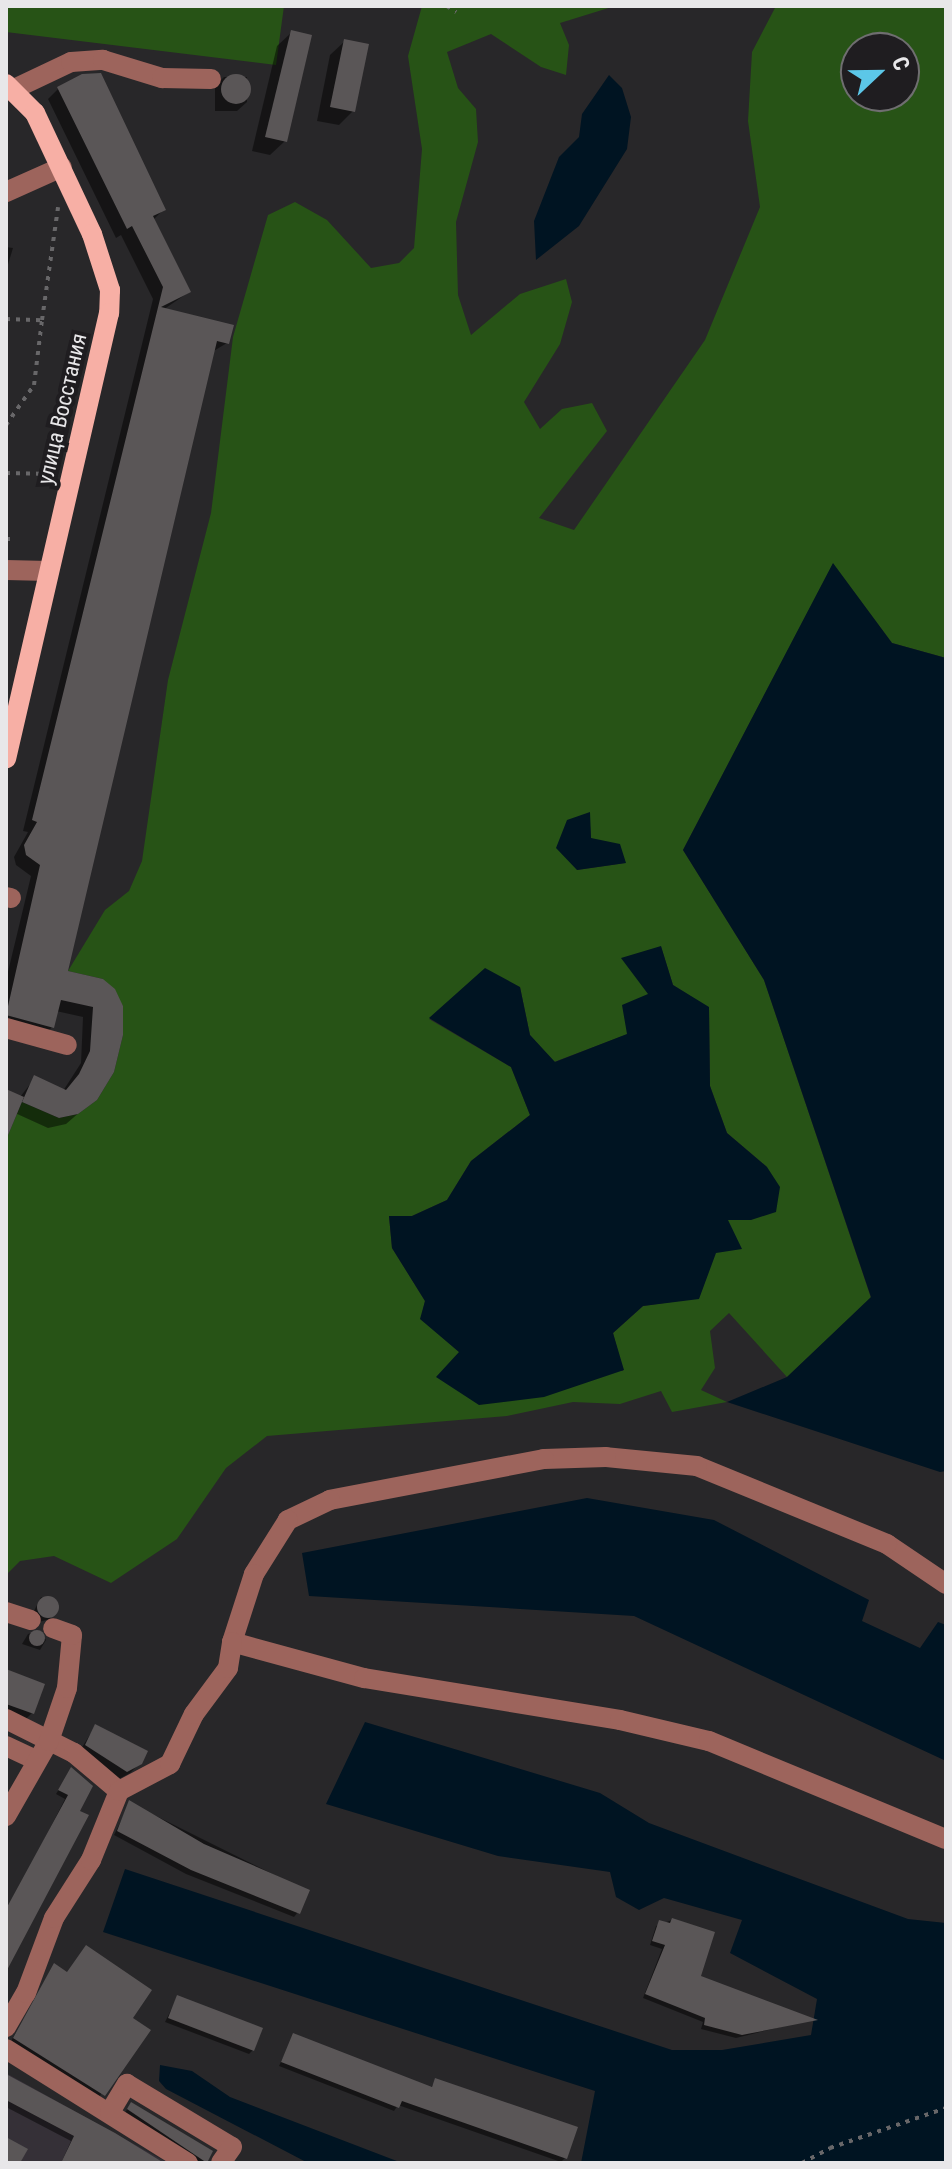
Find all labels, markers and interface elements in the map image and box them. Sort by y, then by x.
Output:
north arrow [840,32,920,112]
text: С [887,53,915,74]
street label: улица Восстания [32,331,92,487]

